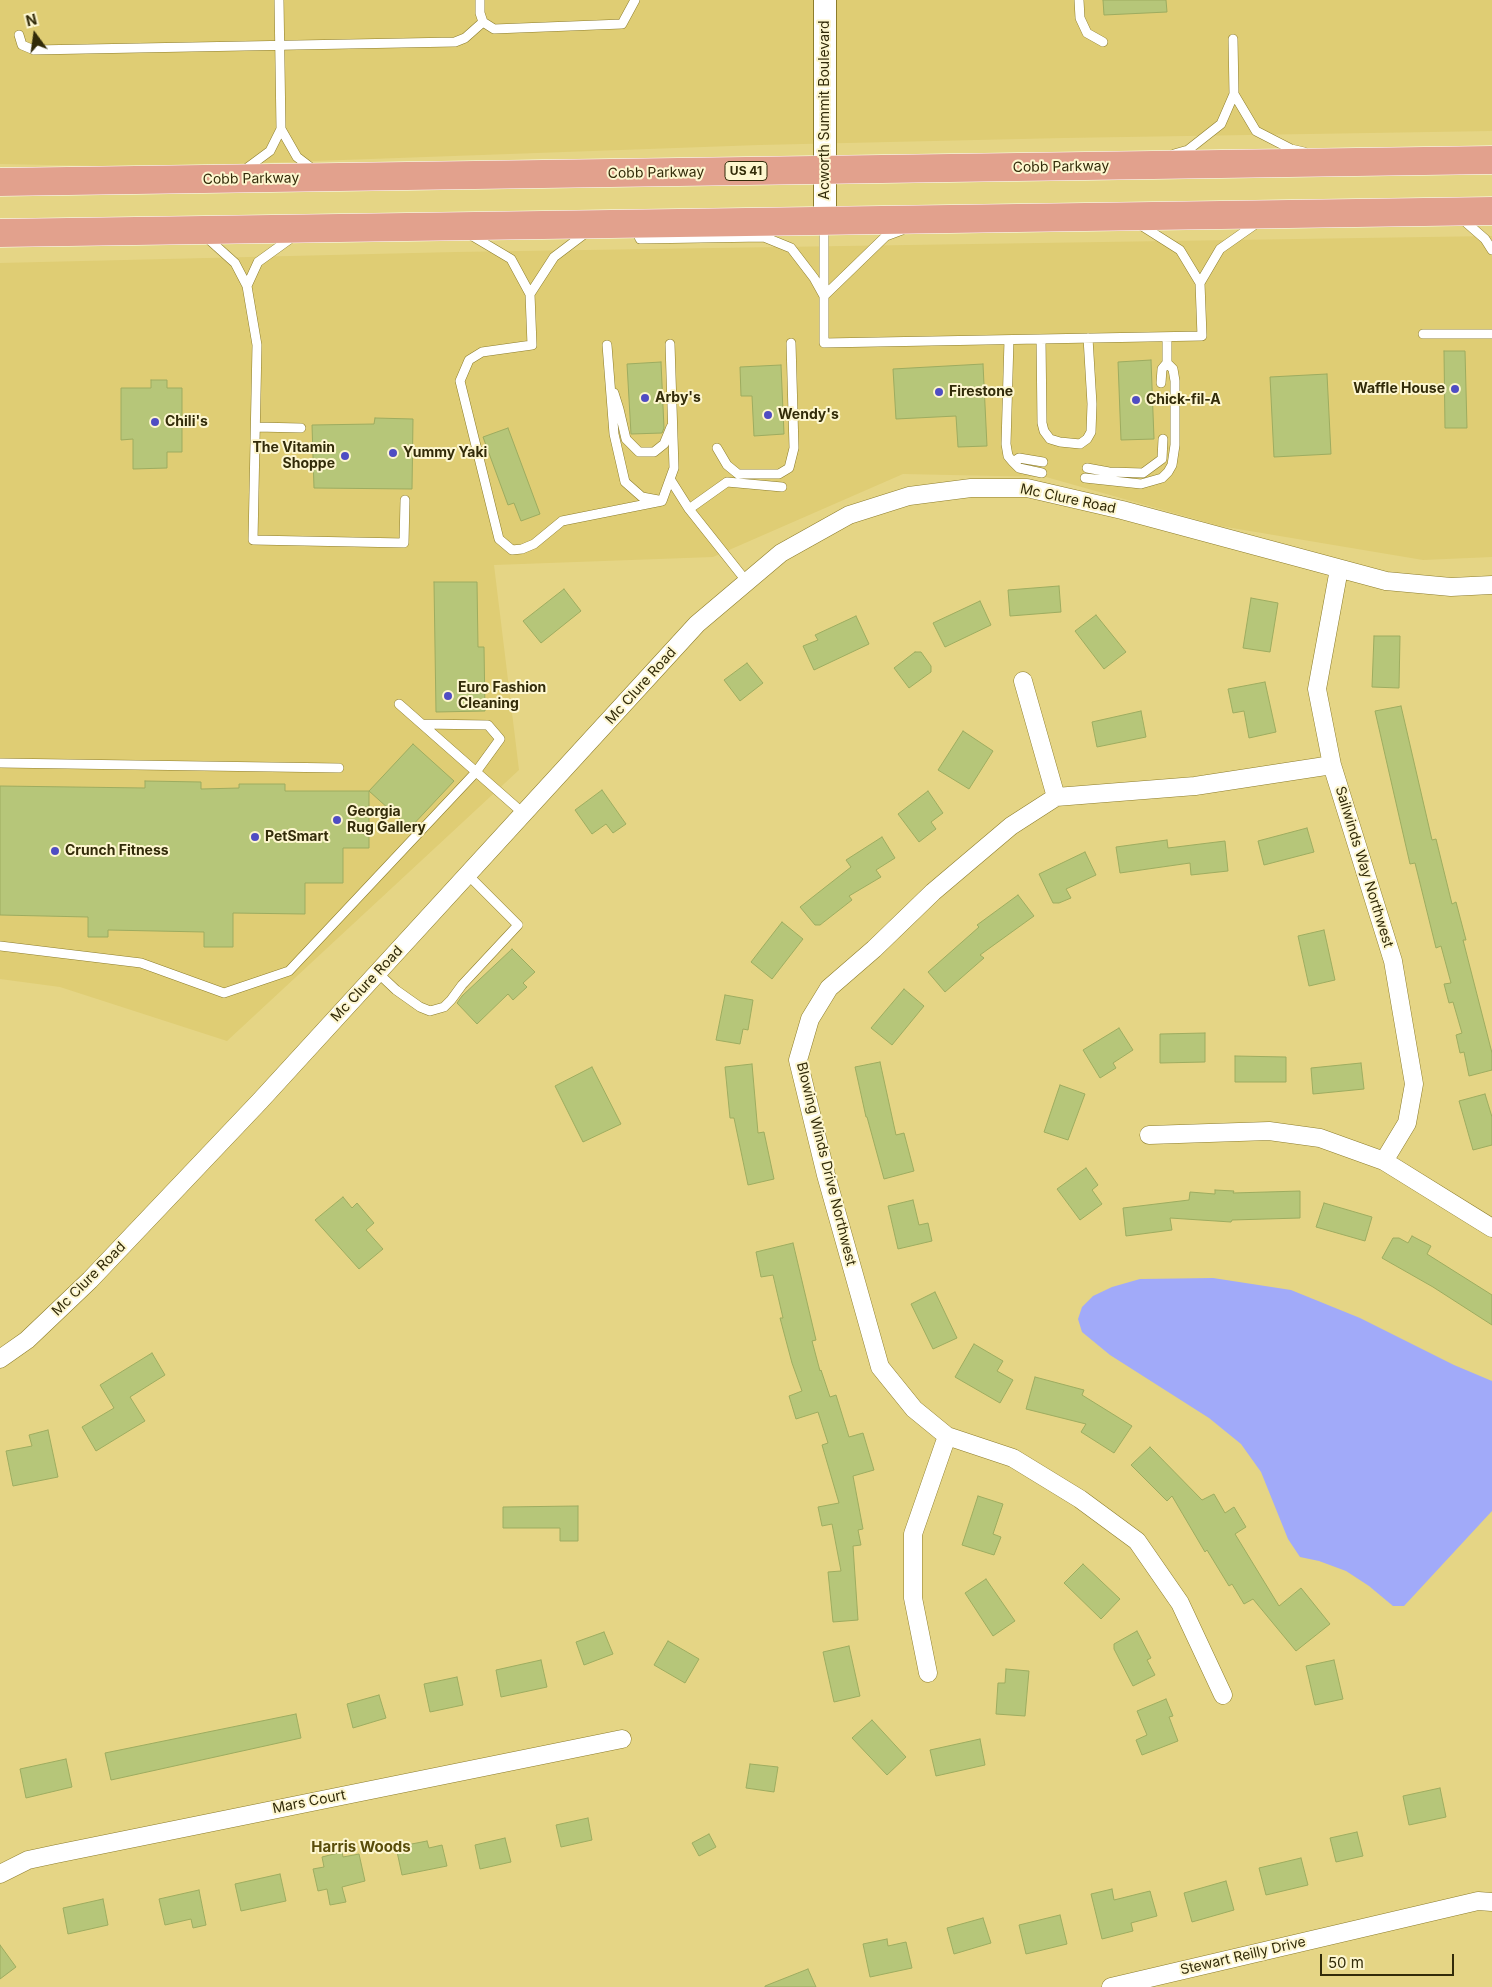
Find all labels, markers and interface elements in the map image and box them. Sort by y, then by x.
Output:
north arrow [10,10,60,60]
text: N [24,10,38,30]
street label: Acworth Summit Boulevard [817,20,833,200]
street label: Cobb Parkway [1013,158,1109,176]
road number: US 41 [725,162,767,180]
street label: Cobb Parkway [608,164,704,182]
street label: Cobb Parkway [203,170,299,188]
place label: Waffle House [1353,381,1445,397]
marker: Waffle House [1449,383,1461,395]
place label: Firestone [949,384,1013,400]
marker: Firestone [933,386,945,398]
place label: Arby's [655,390,701,406]
marker: Arby's [639,392,651,404]
place label: Chick-fil-A [1146,392,1221,408]
marker: Chick-fil-A [1130,394,1142,406]
place label: Wendy's [778,407,839,423]
marker: Wendy's [762,409,774,421]
place label: Chili's [165,414,208,430]
marker: Chili's [149,416,161,428]
place label: The Vitamin Shoppe [252,440,335,472]
place label: Yummy Yaki [403,445,487,461]
marker: Yummy Yaki [387,447,399,459]
marker: The Vitamin Shoppe [339,450,351,462]
street label: Mc Clure Road [1019,481,1117,517]
street label: Mc Clure Road [602,644,680,728]
place label: Euro Fashion Cleaning [458,680,546,712]
marker: Euro Fashion Cleaning [442,690,454,702]
street label: Sailwinds Way Northwest [1331,784,1397,950]
place label: Georgia Rug Gallery [347,804,426,836]
marker: Georgia Rug Gallery [331,814,343,826]
place label: PetSmart [265,829,329,845]
marker: PetSmart [249,831,261,843]
place label: Crunch Fitness [65,843,169,859]
marker: Crunch Fitness [49,845,61,857]
street label: Mc Clure Road [328,943,406,1025]
street label: Blowing Winds Drive Northwest [793,1061,859,1267]
street label: Mc Clure Road [49,1239,129,1319]
street label: Mars Court [271,1787,347,1817]
district label: Harris Woods [311,1838,411,1856]
street label: Stewart Reilly Drive [1179,1933,1307,1979]
scale bar [1322,1944,1456,1976]
text: 50 m [1328,1953,1364,1972]

